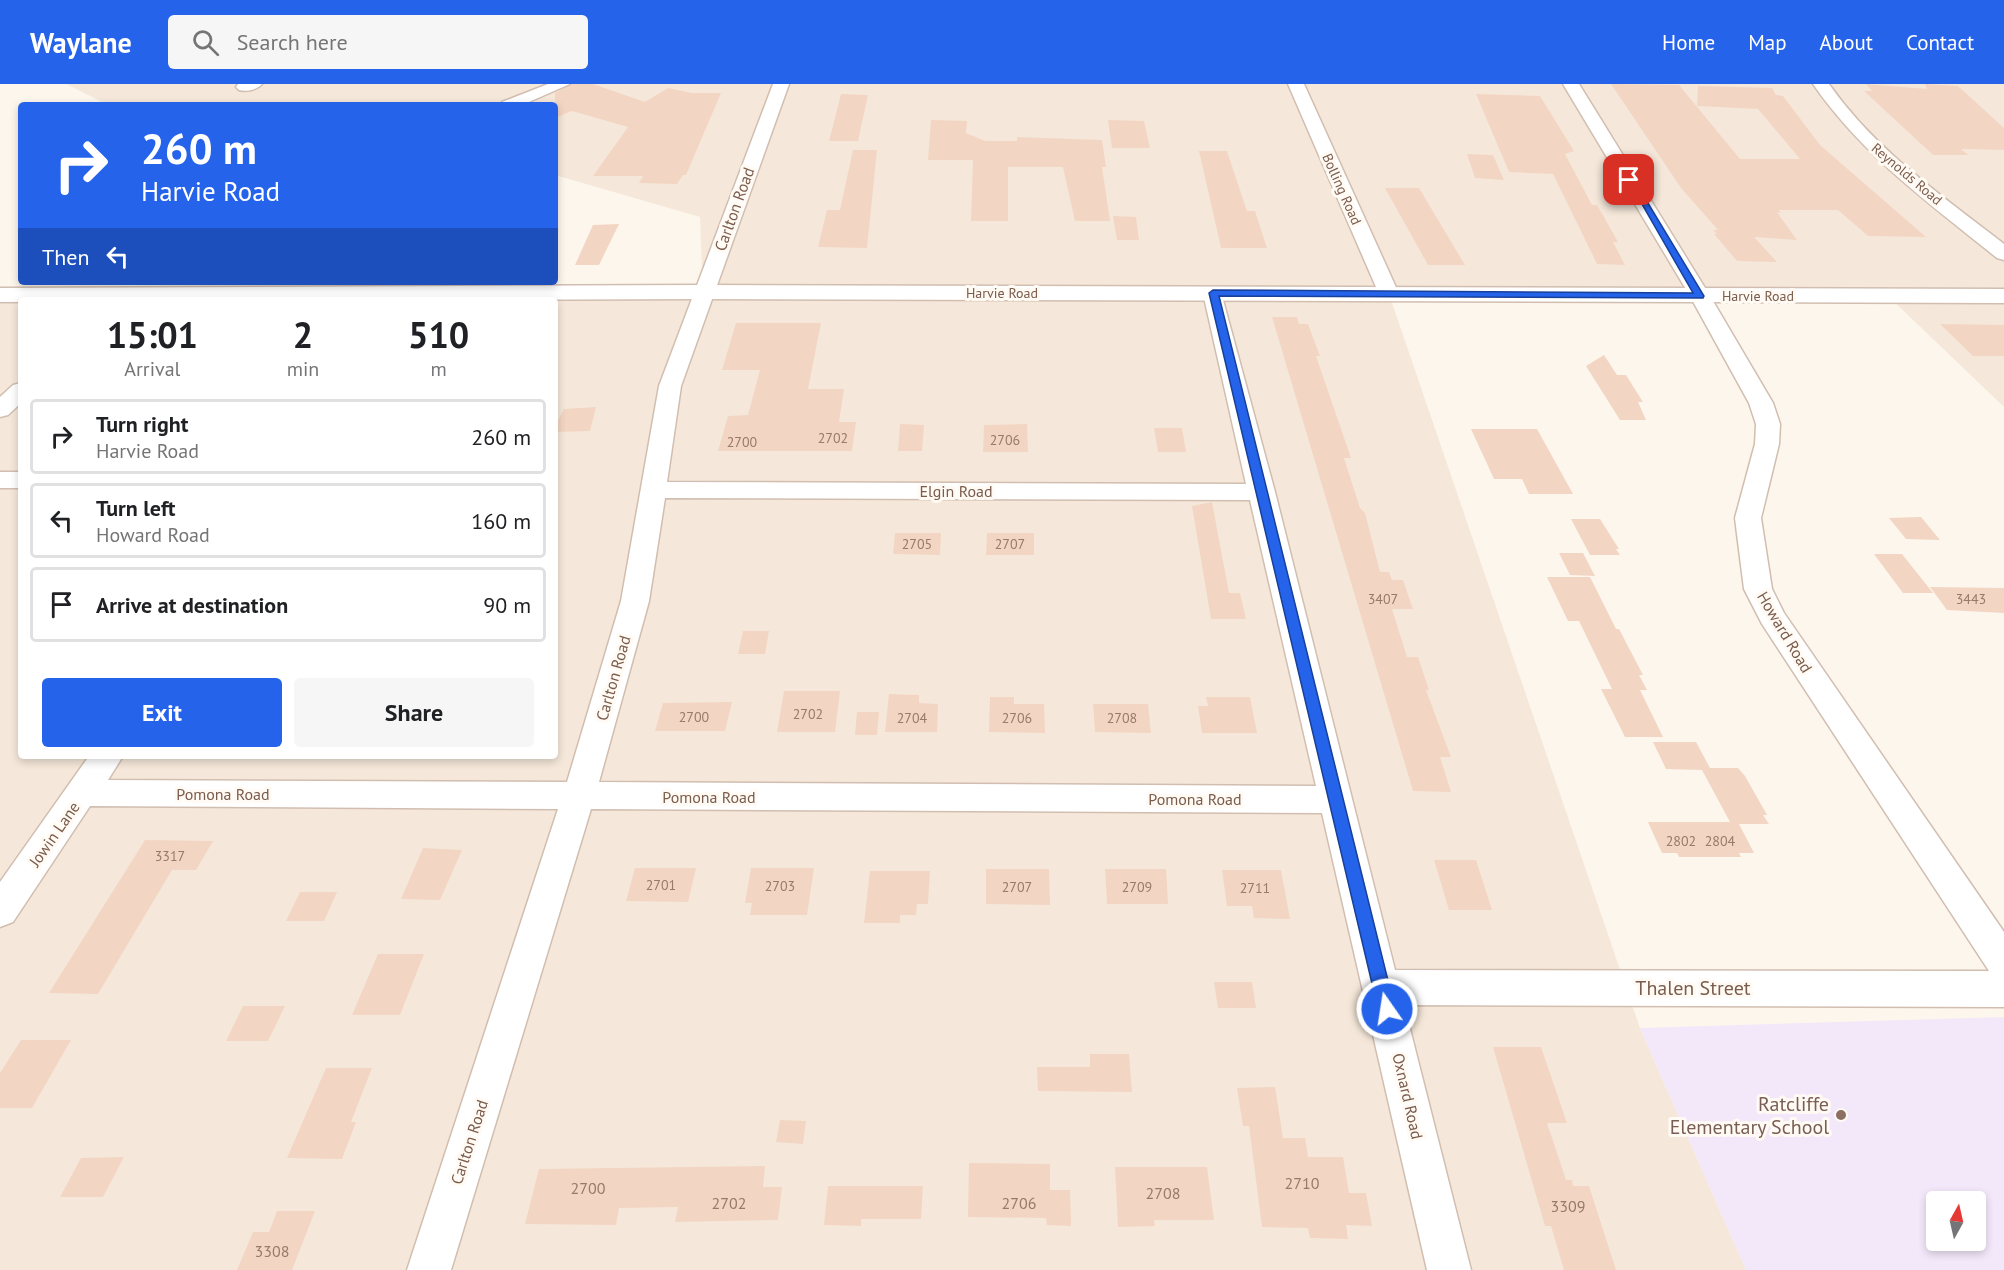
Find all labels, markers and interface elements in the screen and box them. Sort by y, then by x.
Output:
search box [168,15,588,69]
text: Waylane [30,24,132,61]
icon: search [189,26,222,59]
text: Search here [237,28,348,56]
text: Home [1662,29,1715,56]
text: Map [1748,29,1787,56]
text: About [1820,29,1873,56]
text: Contact [1906,29,1974,56]
text: 260 m [141,121,257,176]
icon: right [42,126,120,204]
street label: Reynolds Road [1868,139,1946,209]
street label: Bolling Road [1318,151,1366,227]
pin [1603,154,1654,205]
icon: arrive [1612,163,1645,196]
street label: Carlton Road [710,164,758,254]
text: Harvie Road [141,174,280,208]
icon: left [101,240,134,273]
text: Then [42,243,89,271]
street label: Harvie Road [966,284,1038,302]
street label: Harvie Road [1722,287,1794,305]
text: 15:01 [107,311,198,358]
text: 2 [293,311,313,358]
text: 510 [408,311,469,358]
text: Arrival [124,356,180,382]
text: min [287,356,319,382]
text: m [431,356,447,382]
text: Turn right [96,410,188,438]
icon: right [45,420,78,453]
text: 260 m [471,423,531,451]
house number: 2702 [818,429,848,447]
house number: 2706 [990,431,1020,449]
house number: 2700 [727,433,758,451]
text: Harvie Road [96,438,199,464]
street label: Elgin Road [919,481,993,501]
text: Turn left [96,494,176,522]
icon: left [45,504,78,537]
text: 160 m [471,507,531,535]
text: Howard Road [96,522,210,548]
house number: 2705 [902,535,932,553]
house number: 2707 [995,535,1025,553]
icon: arrive [45,588,78,621]
street label: Howard Road [1753,588,1817,676]
house number: 3407 [1368,590,1398,608]
house number: 3443 [1956,590,1986,608]
text: Arrive at destination [96,591,288,619]
text: 90 m [483,591,531,619]
street label: Carlton Road [591,633,635,723]
button: Exit [42,678,282,747]
button: Share [294,678,534,747]
house number: 2702 [793,705,823,723]
house number: 2700 [679,708,710,726]
house number: 2704 [897,709,928,727]
house number: 2706 [1002,709,1032,727]
house number: 2708 [1107,709,1137,727]
street label: Pomona Road [176,784,270,804]
street label: Pomona Road [662,787,756,807]
street label: Pomona Road [1148,789,1242,809]
street label: Jowin Lane [24,798,84,871]
house number: 2802 [1666,832,1696,850]
house number: 2804 [1705,832,1736,850]
house number: 3317 [155,847,185,865]
house number: 2701 [646,876,676,894]
house number: 2703 [765,877,795,895]
house number: 2707 [1002,878,1032,896]
house number: 2709 [1122,878,1152,896]
house number: 2711 [1240,879,1270,897]
street label: Thalen Street [1635,975,1751,1001]
position arrow [1355,977,1419,1041]
street label: Oxnard Road [1388,1051,1428,1141]
place label: Ratcliffe Elementary School [1670,1091,1829,1140]
street label: Carlton Road [446,1097,492,1187]
marker: Ratcliffe Elementary School [1834,1108,1848,1122]
house number: 2710 [1285,1173,1320,1193]
house number: 2700 [571,1178,606,1198]
house number: 2708 [1146,1183,1180,1203]
north arrow [1926,1191,1986,1251]
map controls [1926,1191,1986,1251]
house number: 2702 [712,1193,746,1213]
house number: 2706 [1002,1193,1036,1213]
house number: 3309 [1551,1196,1585,1216]
house number: 3308 [255,1241,289,1261]

